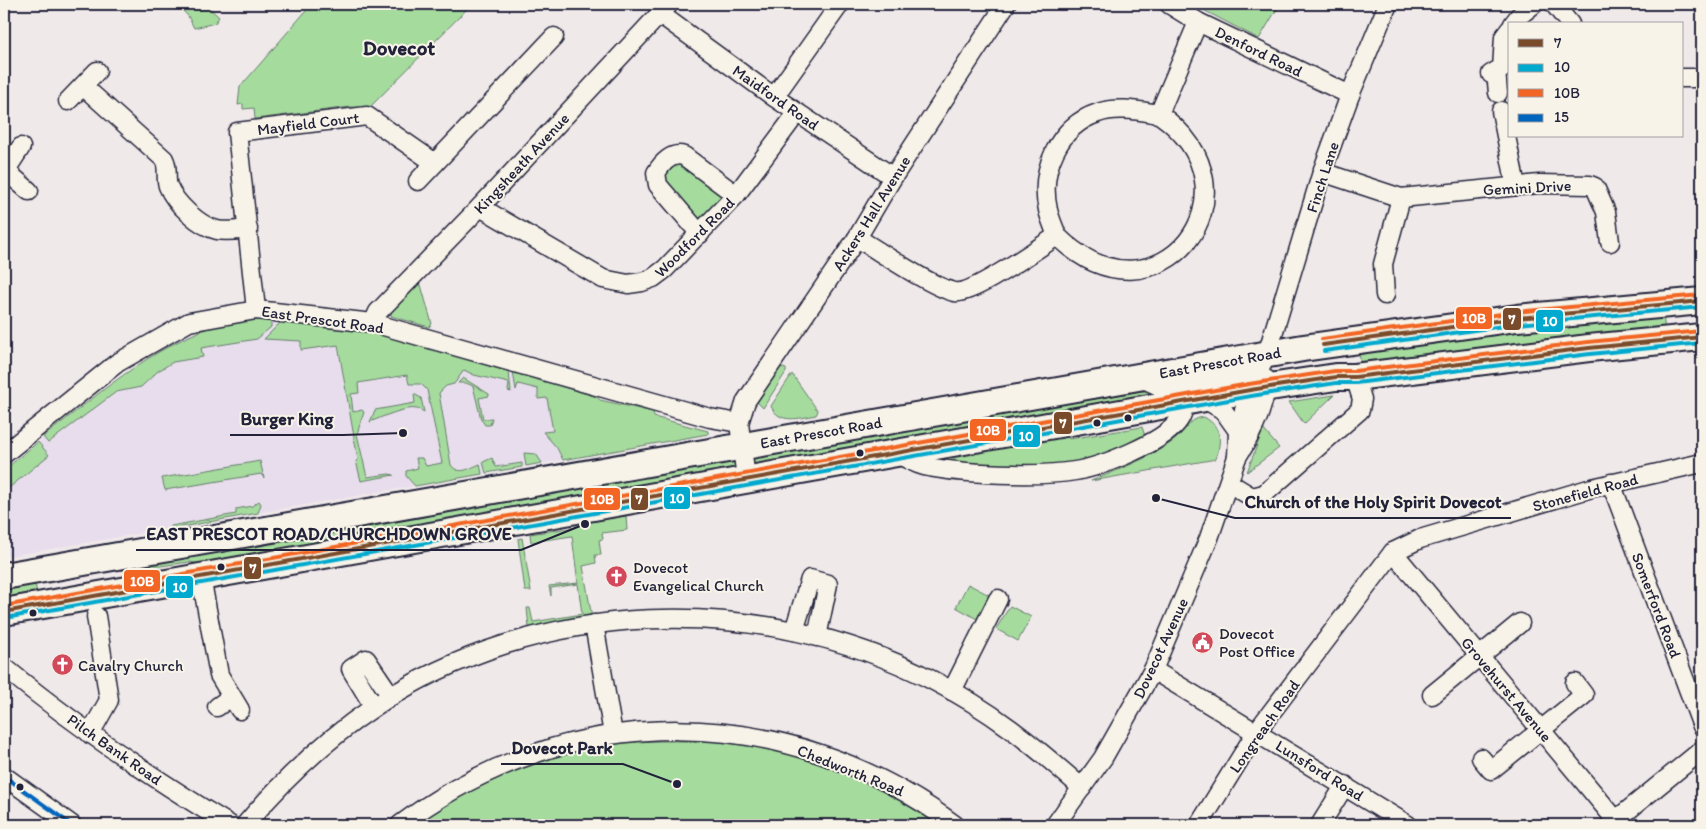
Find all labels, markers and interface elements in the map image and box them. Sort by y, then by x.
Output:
street label: Denford Road [1212,22,1306,81]
legend [1508,22,1684,138]
text: 7 [1554,34,1562,52]
district label: Dovecot [363,35,435,60]
text: 10 [1554,58,1570,76]
street label: Maidford Road [729,61,823,134]
text: 10B [1554,84,1580,102]
street label: Mayfield Court [256,108,360,139]
text: 15 [1554,108,1569,126]
street label: Kingsheath Avenue [470,109,573,218]
street label: Finch Lane [1302,139,1343,215]
street label: Ackers Hall Avenue [828,152,915,274]
street label: Gemini Drive [1482,176,1572,199]
street label: Woodford Road [650,193,739,281]
street label: East Prescot Road [260,301,386,338]
line badge: 10B [1455,306,1493,330]
line badge: 7 [1502,307,1522,331]
line badge: 10 [1535,309,1564,333]
text: 10B [1462,310,1486,327]
text: 7 [1508,311,1516,328]
text: 10 [1542,313,1558,330]
street label: East Prescot Road [1158,342,1283,383]
callout: Burger King [230,402,343,435]
text: Burger King [240,408,334,430]
line badge: 7 [1053,411,1073,435]
street label: East Prescot Road [759,412,884,453]
unlabelled marker [1123,413,1133,423]
text: 7 [1059,415,1067,432]
line badge: 10B [969,418,1007,442]
unlabelled marker [1092,418,1102,428]
text: 10B [976,422,1000,439]
line badge: 10 [1012,424,1041,448]
text: 10 [1018,428,1034,445]
unlabelled marker [855,448,865,458]
street label: Stonefield Road [1530,469,1640,516]
callout: Church of the Holy Spirit Dovecot [1235,485,1511,518]
line badge: 10 [663,486,691,510]
line badge: 10B [583,487,621,511]
line badge: 7 [630,487,649,511]
text: 10 [669,490,685,507]
text: 10B [590,491,614,508]
text: 7 [635,491,643,508]
text: Church of the Holy Spirit Dovecot [1244,491,1502,513]
callout: EAST PRESCOT ROAD/CHURCHDOWN GROVE [136,517,521,550]
text: EAST PRESCOT ROAD/CHURCHDOWN GROVE [146,523,512,545]
street label: Somerford Road [1628,550,1685,661]
line badge: 7 [243,556,262,580]
place label: Dovecot Evangelical Church [633,558,764,595]
text: 7 [249,560,257,577]
unlabelled marker [216,562,226,572]
church icon: Dovecot Evangelical Church [605,564,629,588]
line badge: 10B [123,569,161,593]
text: 10B [130,573,154,590]
line badge: 10 [165,575,194,599]
text: 10 [172,579,188,596]
street label: Dovecot Avenue [1129,595,1192,702]
unlabelled marker [28,608,38,618]
place label: Dovecot Post Office [1219,624,1295,661]
public building icon: Dovecot Post Office [1191,630,1215,654]
street label: Grovehurst Avenue [1457,633,1556,746]
church icon: Cavalry Church [50,653,74,677]
place label: Cavalry Church [78,656,183,675]
street label: Longreach Road [1225,676,1304,777]
street label: Pilch Bank Road [64,710,166,789]
callout: Dovecot Park [501,731,623,764]
street label: Lunsford Road [1272,736,1368,805]
text: Dovecot Park [511,737,614,759]
street label: Chedworth Road [795,740,907,801]
unlabelled marker [15,782,25,792]

